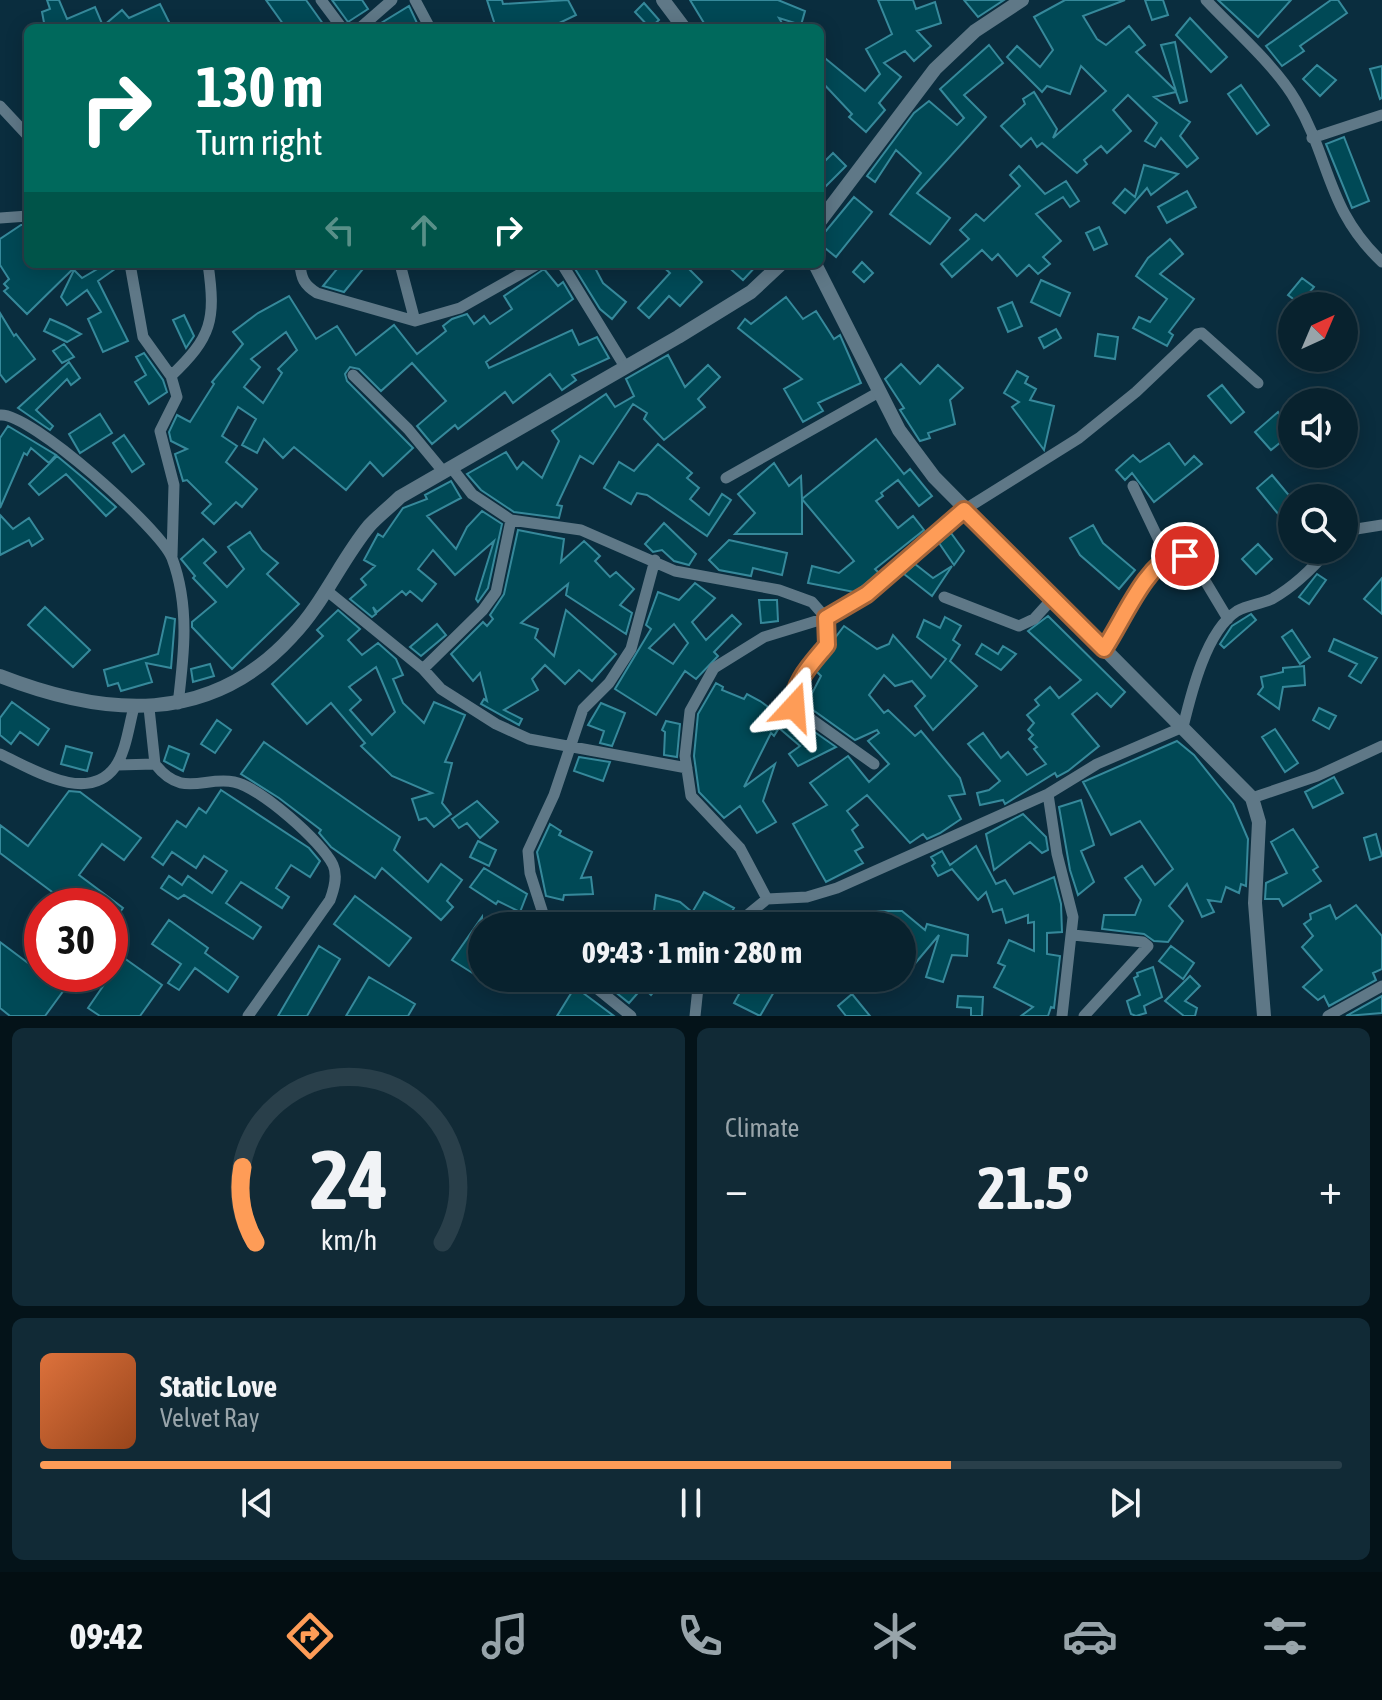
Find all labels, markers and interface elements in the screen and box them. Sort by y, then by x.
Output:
text: 130 m [196,55,323,119]
icon: right [64,56,168,160]
text: Turn right [196,121,323,163]
icon: left [318,208,362,252]
icon: ahead [402,208,446,252]
icon: right [486,208,530,252]
north arrow [1278,292,1358,372]
map controls [1278,292,1358,564]
button: sound [1278,388,1358,468]
button: search [1278,484,1358,564]
pin [1151,522,1219,590]
icon: arrive [1163,534,1207,578]
position arrow [752,665,836,749]
speed limit sign: 30 [24,888,128,992]
text: 09:43 · 1 min · 280 m [582,935,802,969]
text: Climate [725,1113,799,1143]
text: 24 [309,1131,388,1227]
text: 21.5° [978,1153,1089,1222]
text: − [725,1163,748,1213]
text: + [1319,1163,1342,1213]
text: km/h [320,1223,377,1256]
text: Static Love [160,1369,277,1403]
text: Velvet Ray [160,1403,260,1433]
icon: previous [235,1481,279,1525]
icon: pause [669,1481,713,1525]
icon: next [1103,1481,1147,1525]
icon: directions [282,1608,338,1664]
icon: music [477,1608,533,1664]
icon: phone [672,1608,728,1664]
icon: climate [867,1608,923,1664]
icon: car [1062,1608,1118,1664]
icon: filters [1257,1608,1313,1664]
text: 09:42 [69,1615,144,1657]

